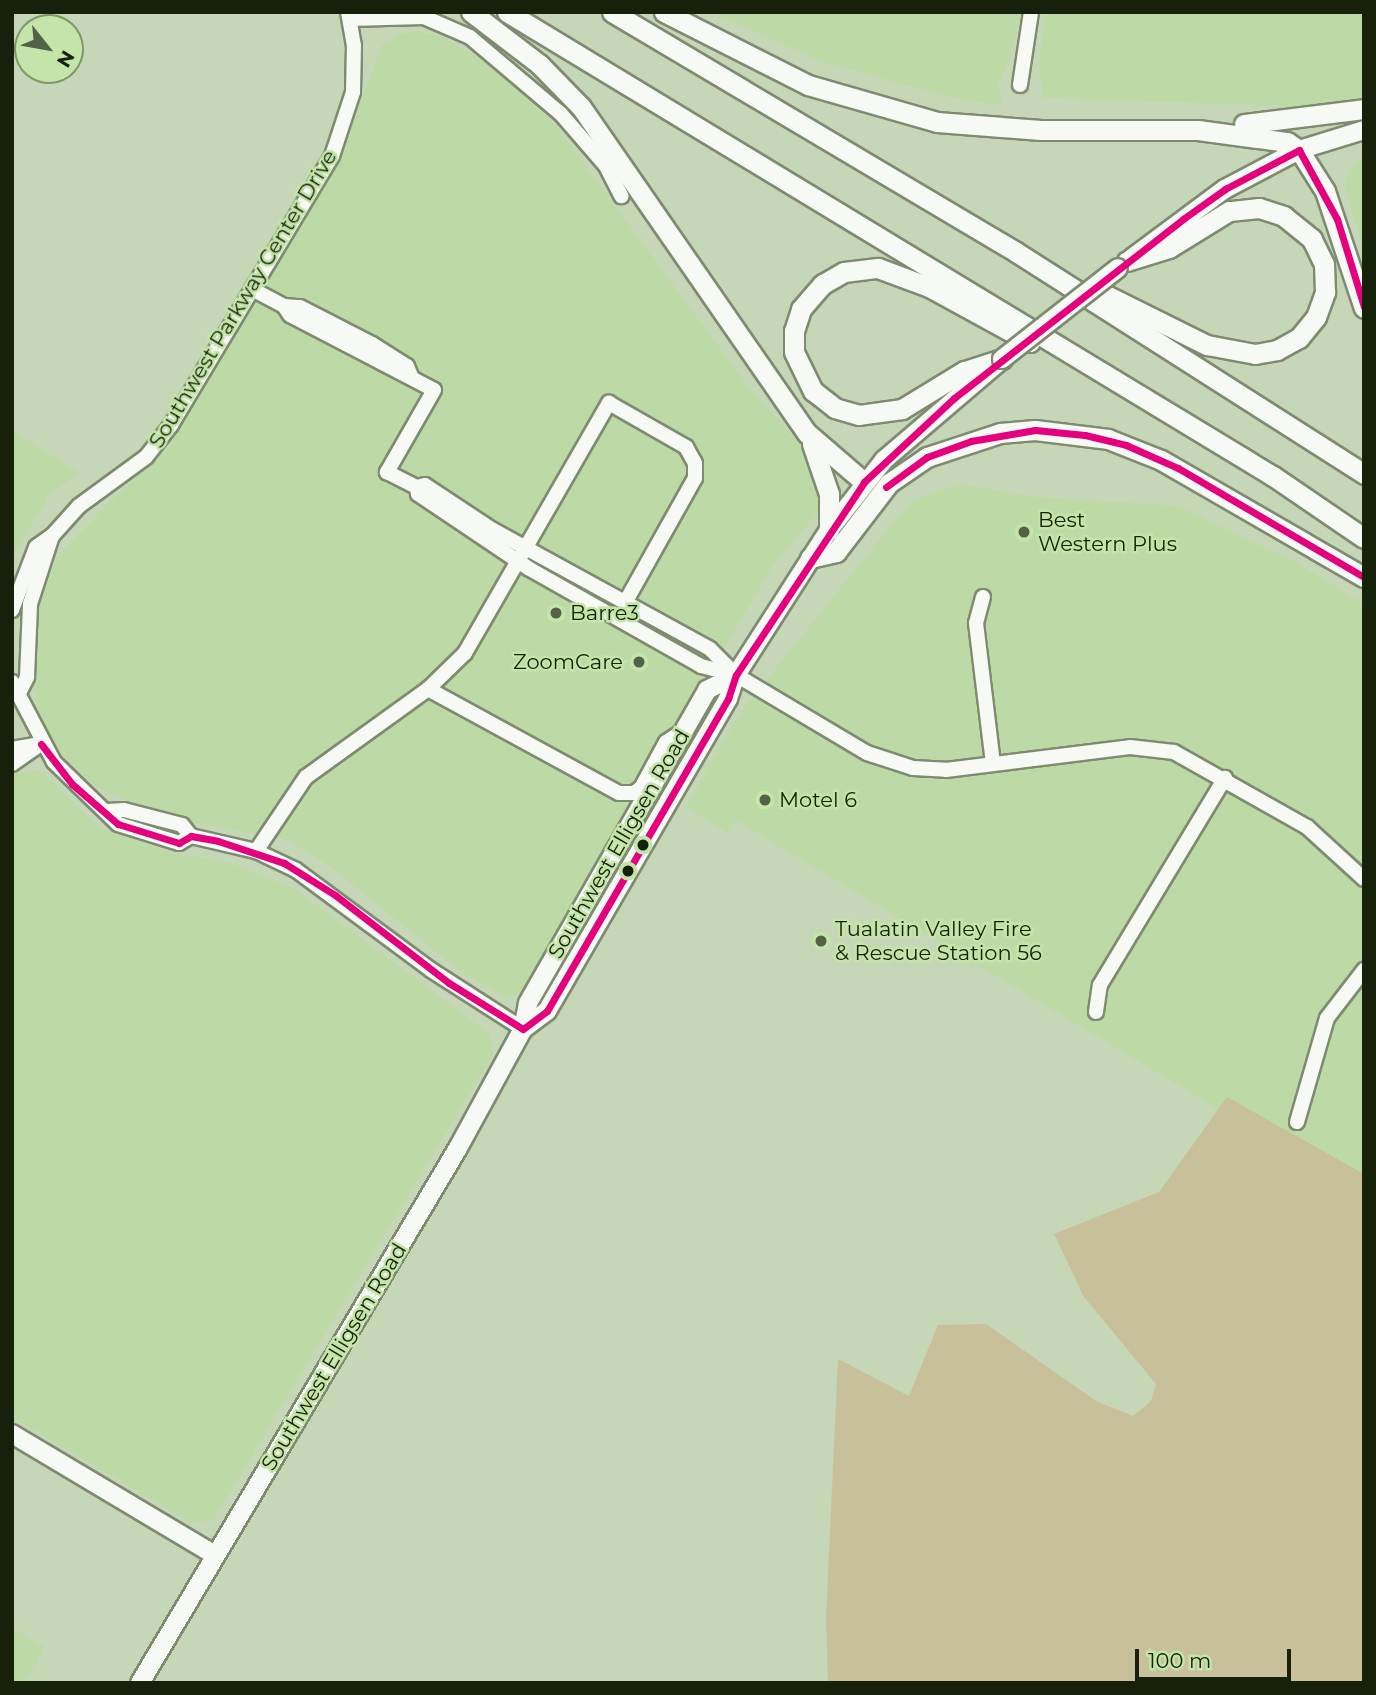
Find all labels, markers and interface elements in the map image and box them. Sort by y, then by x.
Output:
north arrow [14,14,84,84]
text: N [52,47,80,72]
street label: Southwest Parkway Center Drive [144,145,342,453]
place label: Best Western Plus [1038,507,1177,557]
marker: Best Western Plus [1016,524,1032,540]
place label: Barre3 [570,600,639,626]
marker: Barre3 [548,605,564,621]
place label: ZoomCare [513,649,623,675]
marker: ZoomCare [629,652,649,672]
street label: Southwest Elligsen Road [543,725,695,963]
place label: Motel 6 [779,787,857,813]
marker: Motel 6 [757,792,773,808]
unlabelled marker [636,838,650,852]
unlabelled marker [621,864,635,878]
place label: Tualatin Valley Fire & Rescue Station 56 [835,916,1042,966]
marker: Tualatin Valley Fire & Rescue Station 56 [813,933,829,949]
street label: Southwest Elligsen Road [256,1239,412,1475]
scale bar [1138,1636,1294,1680]
text: 100 m [1148,1648,1211,1673]

